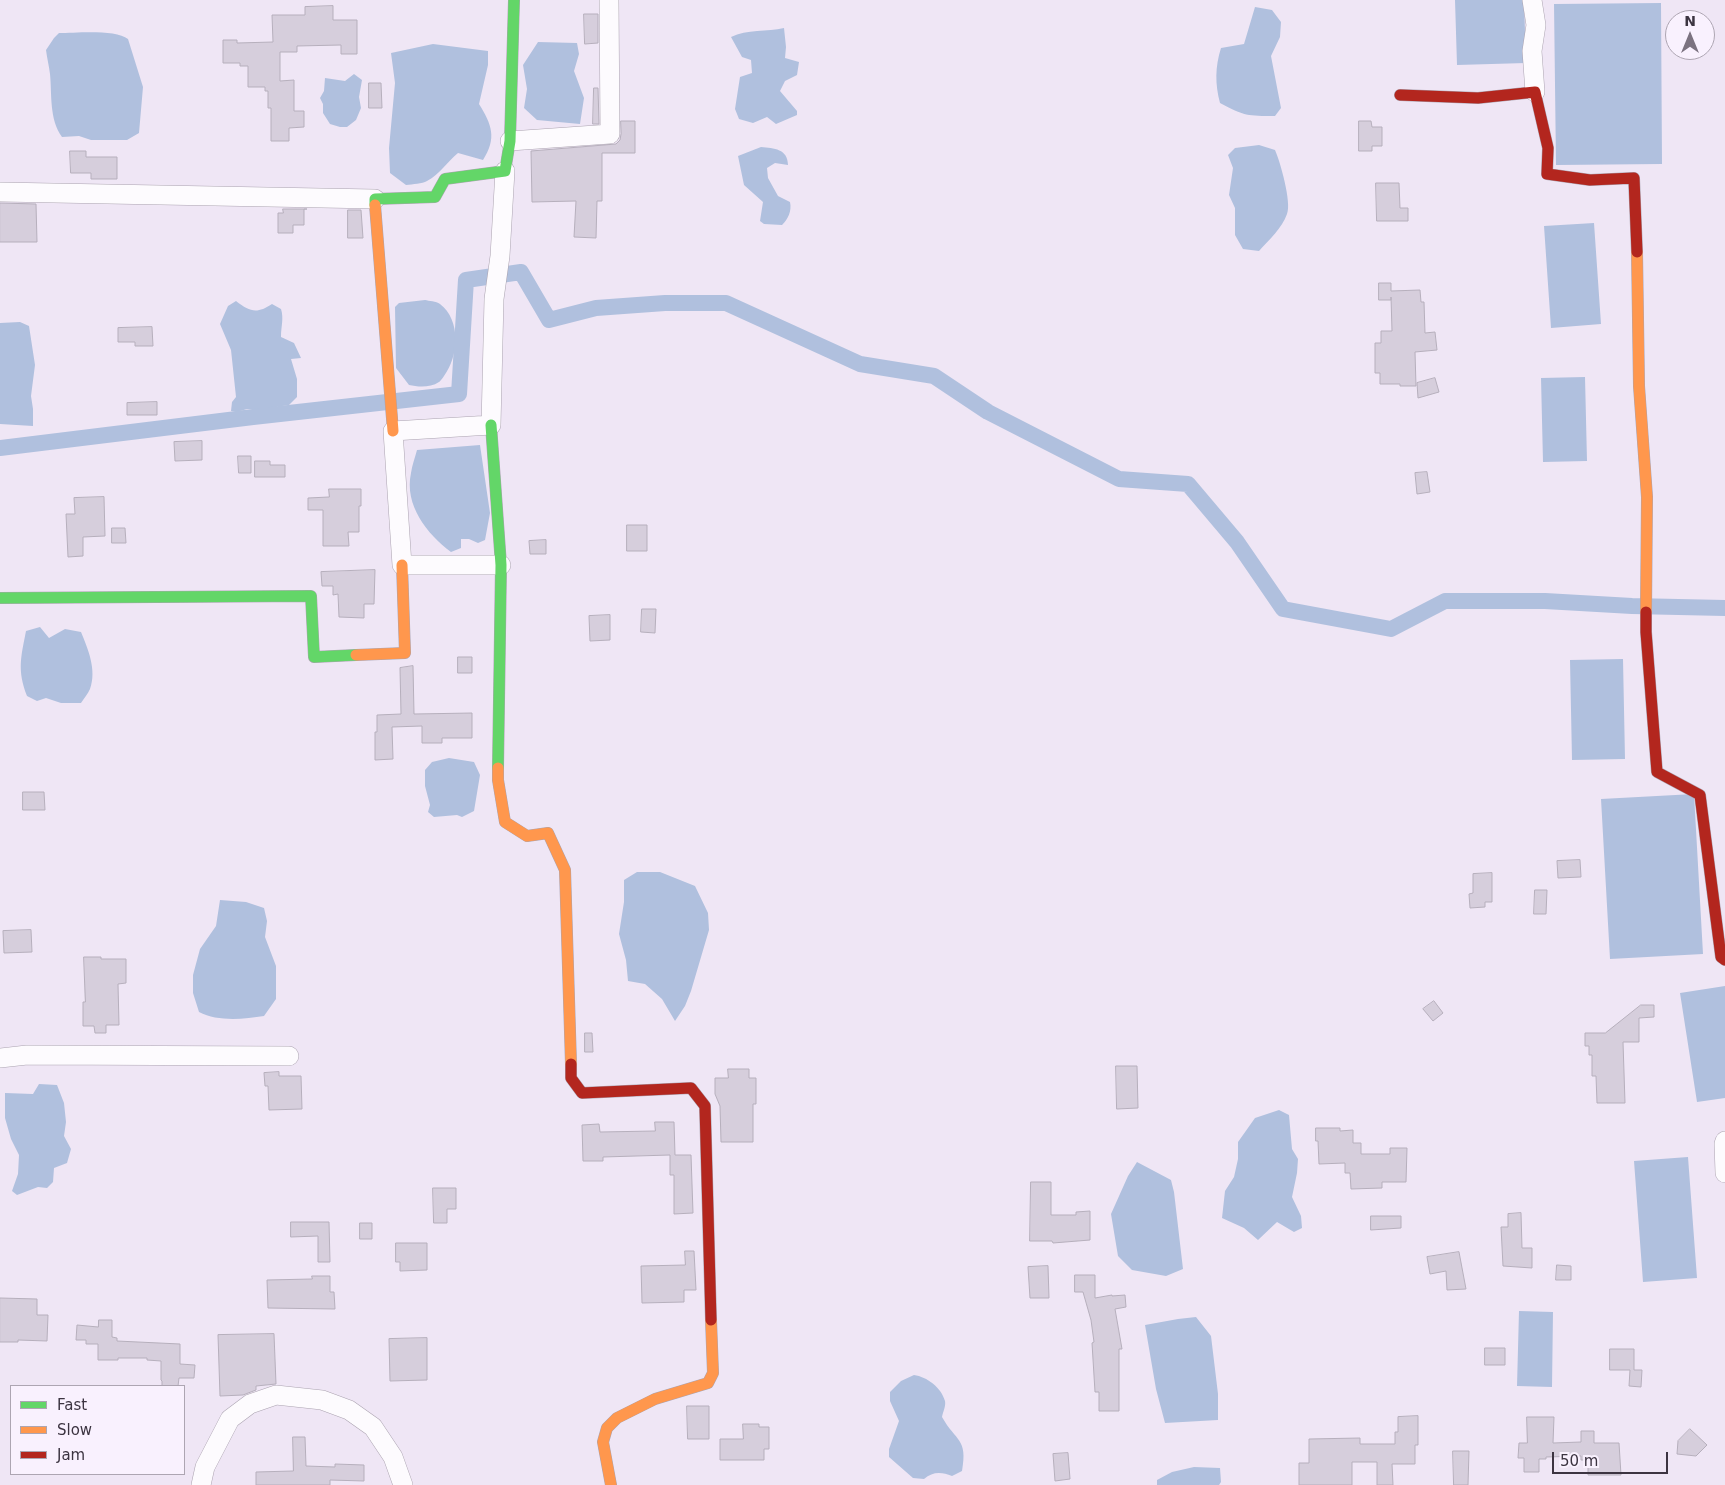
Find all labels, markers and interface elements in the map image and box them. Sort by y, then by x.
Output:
north arrow [1665,10,1715,60]
text: N [1684,13,1696,29]
legend [10,1385,185,1475]
text: Fast [57,1396,87,1414]
text: Slow [57,1421,92,1439]
scale bar [1555,1442,1671,1474]
text: Jam [57,1446,85,1464]
text: 50 m [1560,1452,1598,1470]

